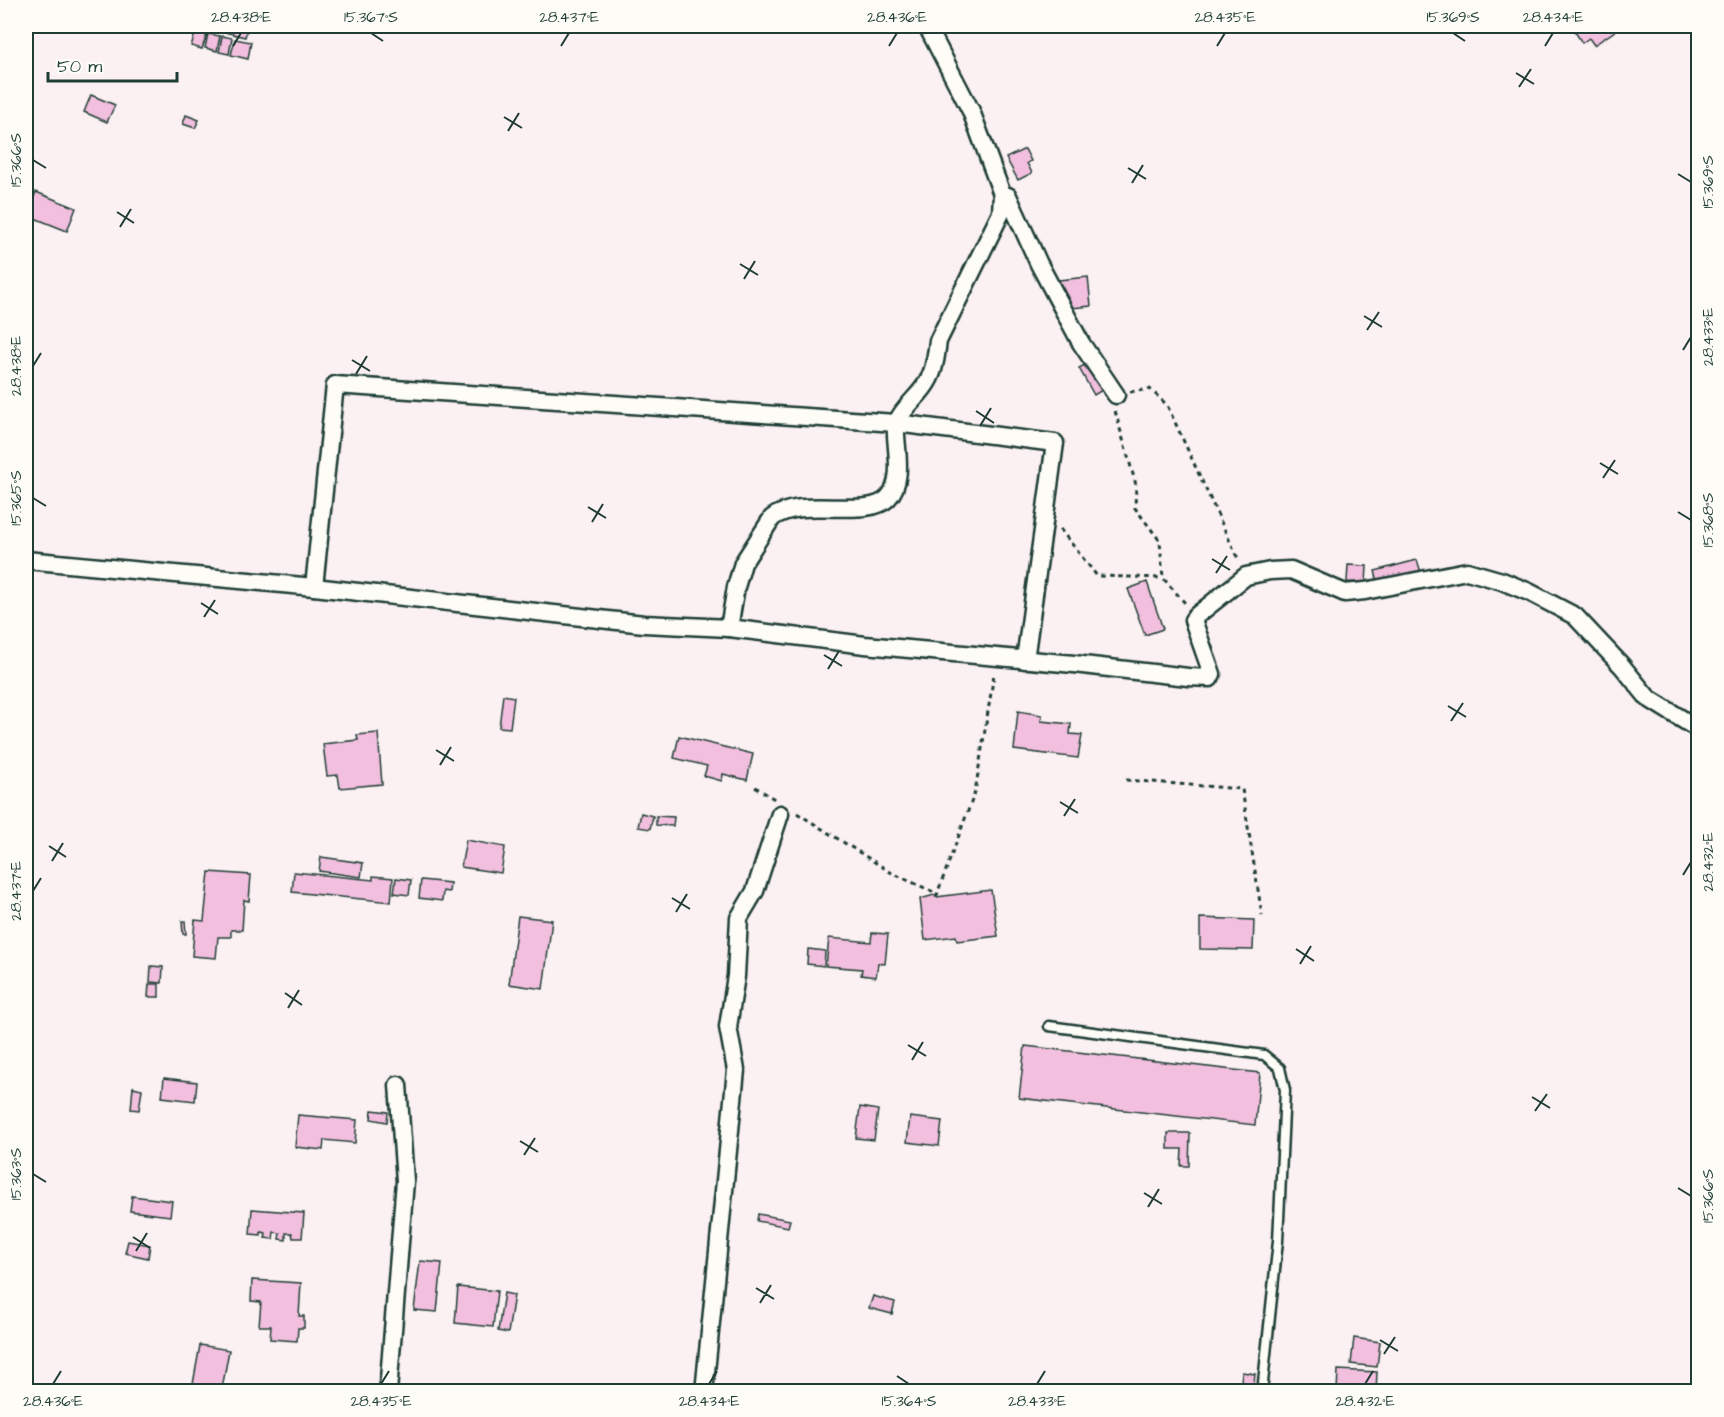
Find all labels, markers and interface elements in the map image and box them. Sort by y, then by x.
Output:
text: 28.438°E [211,7,271,28]
text: 15.367°S [344,7,398,28]
text: 28.437°E [539,7,599,28]
text: 28.436°E [867,7,927,28]
text: 28.435°E [1194,7,1256,28]
text: 15.369°S [1426,7,1480,28]
text: 28.434°E [1523,7,1583,28]
scale bar [48,45,177,83]
text: 50 m [57,54,102,79]
text: 15.366°S [6,133,27,187]
text: 15.369°S [1698,155,1719,209]
text: 28.433°E [1698,308,1719,366]
text: 28.438°E [6,336,27,396]
text: 15.365°S [6,470,27,526]
text: 15.368°S [1698,492,1719,547]
text: 28.432°E [1698,832,1719,892]
text: 28.437°E [6,861,27,921]
text: 15.363°S [6,1148,27,1200]
text: 15.366°S [1698,1169,1719,1223]
text: 28.436°E [23,1391,83,1412]
text: 28.435°E [350,1391,412,1412]
text: 28.434°E [679,1391,739,1412]
text: 15.364°S [882,1391,937,1412]
text: 28.433°E [1008,1391,1066,1412]
text: 28.432°E [1335,1391,1395,1412]

